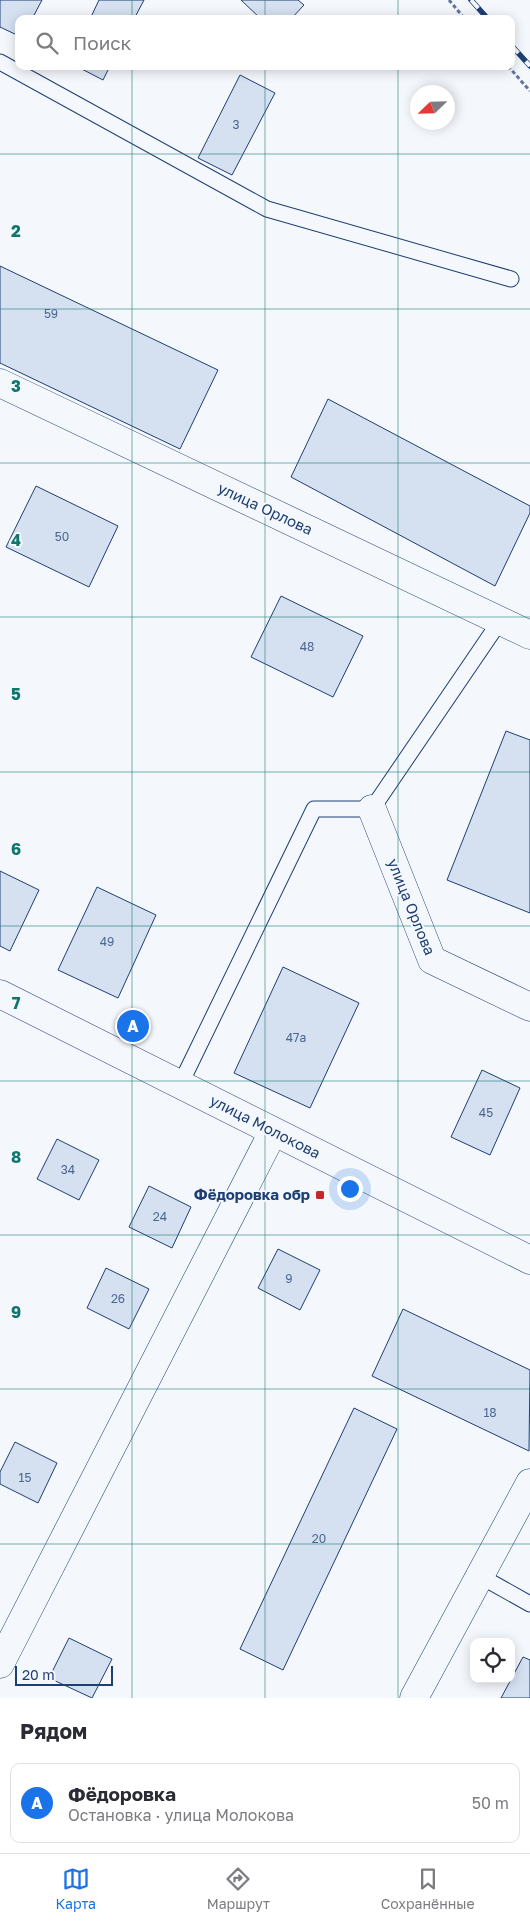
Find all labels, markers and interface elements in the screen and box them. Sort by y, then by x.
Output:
search box [15,15,515,70]
icon: search [33,29,61,57]
text: Поиск [73,31,132,54]
north arrow [410,85,455,130]
house number: 3 [232,117,240,132]
text: 2 [11,221,21,241]
house number: 59 [44,306,58,321]
text: 3 [11,376,21,396]
street label: улица Орлова [215,478,316,538]
house number: 50 [55,529,69,544]
text: 4 [11,530,21,550]
house number: 48 [300,639,314,654]
text: 5 [11,684,21,704]
text: 6 [11,839,21,859]
street label: улица Орлова [384,856,439,958]
house number: 49 [100,934,114,949]
text: 7 [12,993,21,1013]
pin: A [117,1007,149,1045]
house number: 47а [286,1030,306,1045]
street label: улица Молокова [207,1091,324,1162]
house number: 45 [479,1105,493,1120]
text: 8 [11,1147,21,1167]
house number: 34 [61,1162,75,1177]
your location [337,1176,363,1202]
place label: Фёдоровка обр [194,1185,310,1203]
marker: Фёдоровка обр [314,1189,326,1201]
house number: 24 [153,1209,167,1224]
house number: 9 [285,1271,293,1286]
house number: 26 [111,1291,125,1306]
text: 9 [11,1302,21,1322]
house number: 18 [483,1405,497,1420]
house number: 15 [19,1470,31,1485]
house number: 20 [312,1531,326,1546]
map controls [470,1638,515,1683]
button: locate [470,1638,515,1683]
scale bar [15,1663,112,1686]
text: 20 m [22,1666,55,1683]
text: Рядом [20,1718,87,1744]
text: Фёдоровка [68,1782,176,1805]
text: A [31,1793,43,1813]
text: 50 m [472,1793,509,1813]
text: Остановка · улица Молокова [68,1805,294,1825]
tab: Карта [55,1865,96,1912]
tab: Маршрут [207,1865,270,1912]
tab: Сохранённые [381,1865,475,1912]

